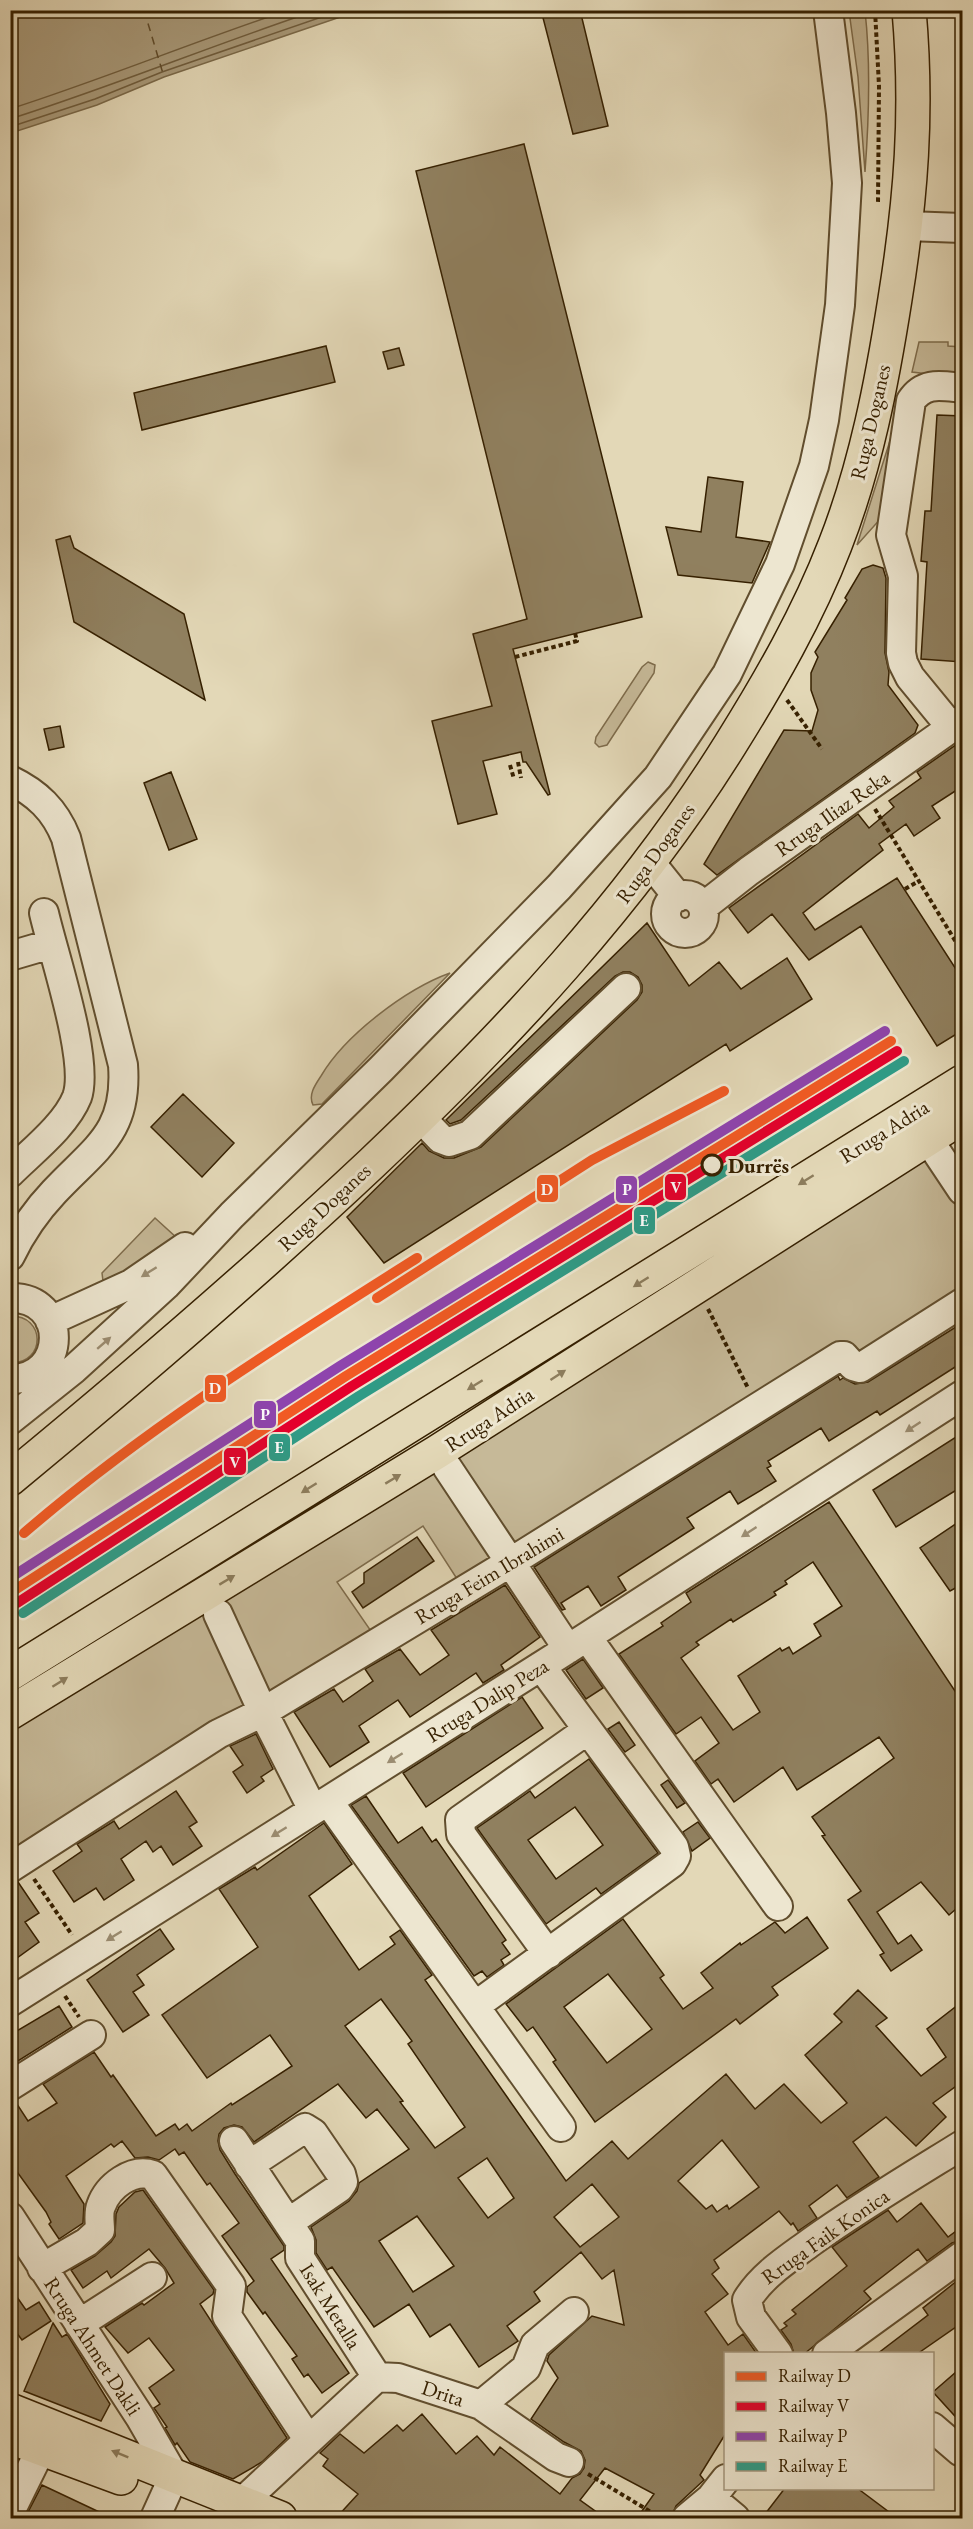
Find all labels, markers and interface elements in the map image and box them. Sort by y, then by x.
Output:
street label: Ruga Doganes [844,361,896,482]
street label: Rruga Iliaz Reka [770,763,895,862]
street label: Ruga Doganes [610,797,701,908]
street label: Rruga Adria [834,1093,934,1169]
place label: Durrës [728,1152,789,1179]
marker: Durrës [701,1154,723,1176]
street label: Ruga Doganes [272,1157,376,1257]
line badge: V [664,1173,687,1201]
line badge: D [536,1174,559,1203]
one-way arrow [798,1174,814,1185]
line badge: P [615,1175,638,1204]
text: V [670,1177,682,1198]
text: D [541,1179,553,1200]
text: P [622,1179,632,1200]
line badge: E [633,1206,656,1235]
text: E [639,1210,649,1231]
one-way arrow [141,1267,157,1278]
one-way arrow [632,1277,649,1288]
one-way arrow [96,1336,112,1349]
one-way arrow [550,1370,566,1381]
line badge: D [204,1374,227,1403]
text: D [209,1378,221,1399]
one-way arrow [467,1379,483,1390]
street label: Rruga Adria [440,1380,539,1458]
line badge: P [253,1400,277,1429]
text: P [260,1404,270,1425]
one-way arrow [905,1421,922,1432]
line badge: E [268,1433,291,1462]
text: E [274,1437,284,1458]
line badge: V [223,1447,247,1476]
text: V [229,1452,241,1473]
one-way arrow [385,1474,401,1485]
one-way arrow [301,1483,317,1494]
street label: Rruga Feim Ibrahimi [409,1520,569,1630]
one-way arrow [741,1527,758,1538]
one-way arrow [219,1575,235,1586]
street label: Rruga Dalip Peza [421,1651,554,1748]
one-way arrow [52,1677,68,1688]
one-way arrow [387,1753,403,1764]
one-way arrow [271,1826,287,1837]
one-way arrow [106,1931,122,1942]
street label: Rruga Faik Konica [756,2182,895,2290]
street label: Isak Metalla [294,2258,368,2355]
street label: Rruga Ahmet Dakli [38,2272,148,2420]
legend [724,2352,934,2490]
text: Railway D [778,2364,851,2387]
street label: Drita [418,2374,468,2413]
text: Railway V [778,2394,850,2417]
text: Railway P [778,2424,847,2447]
one-way arrow [110,2449,128,2459]
text: Railway E [778,2454,847,2477]

